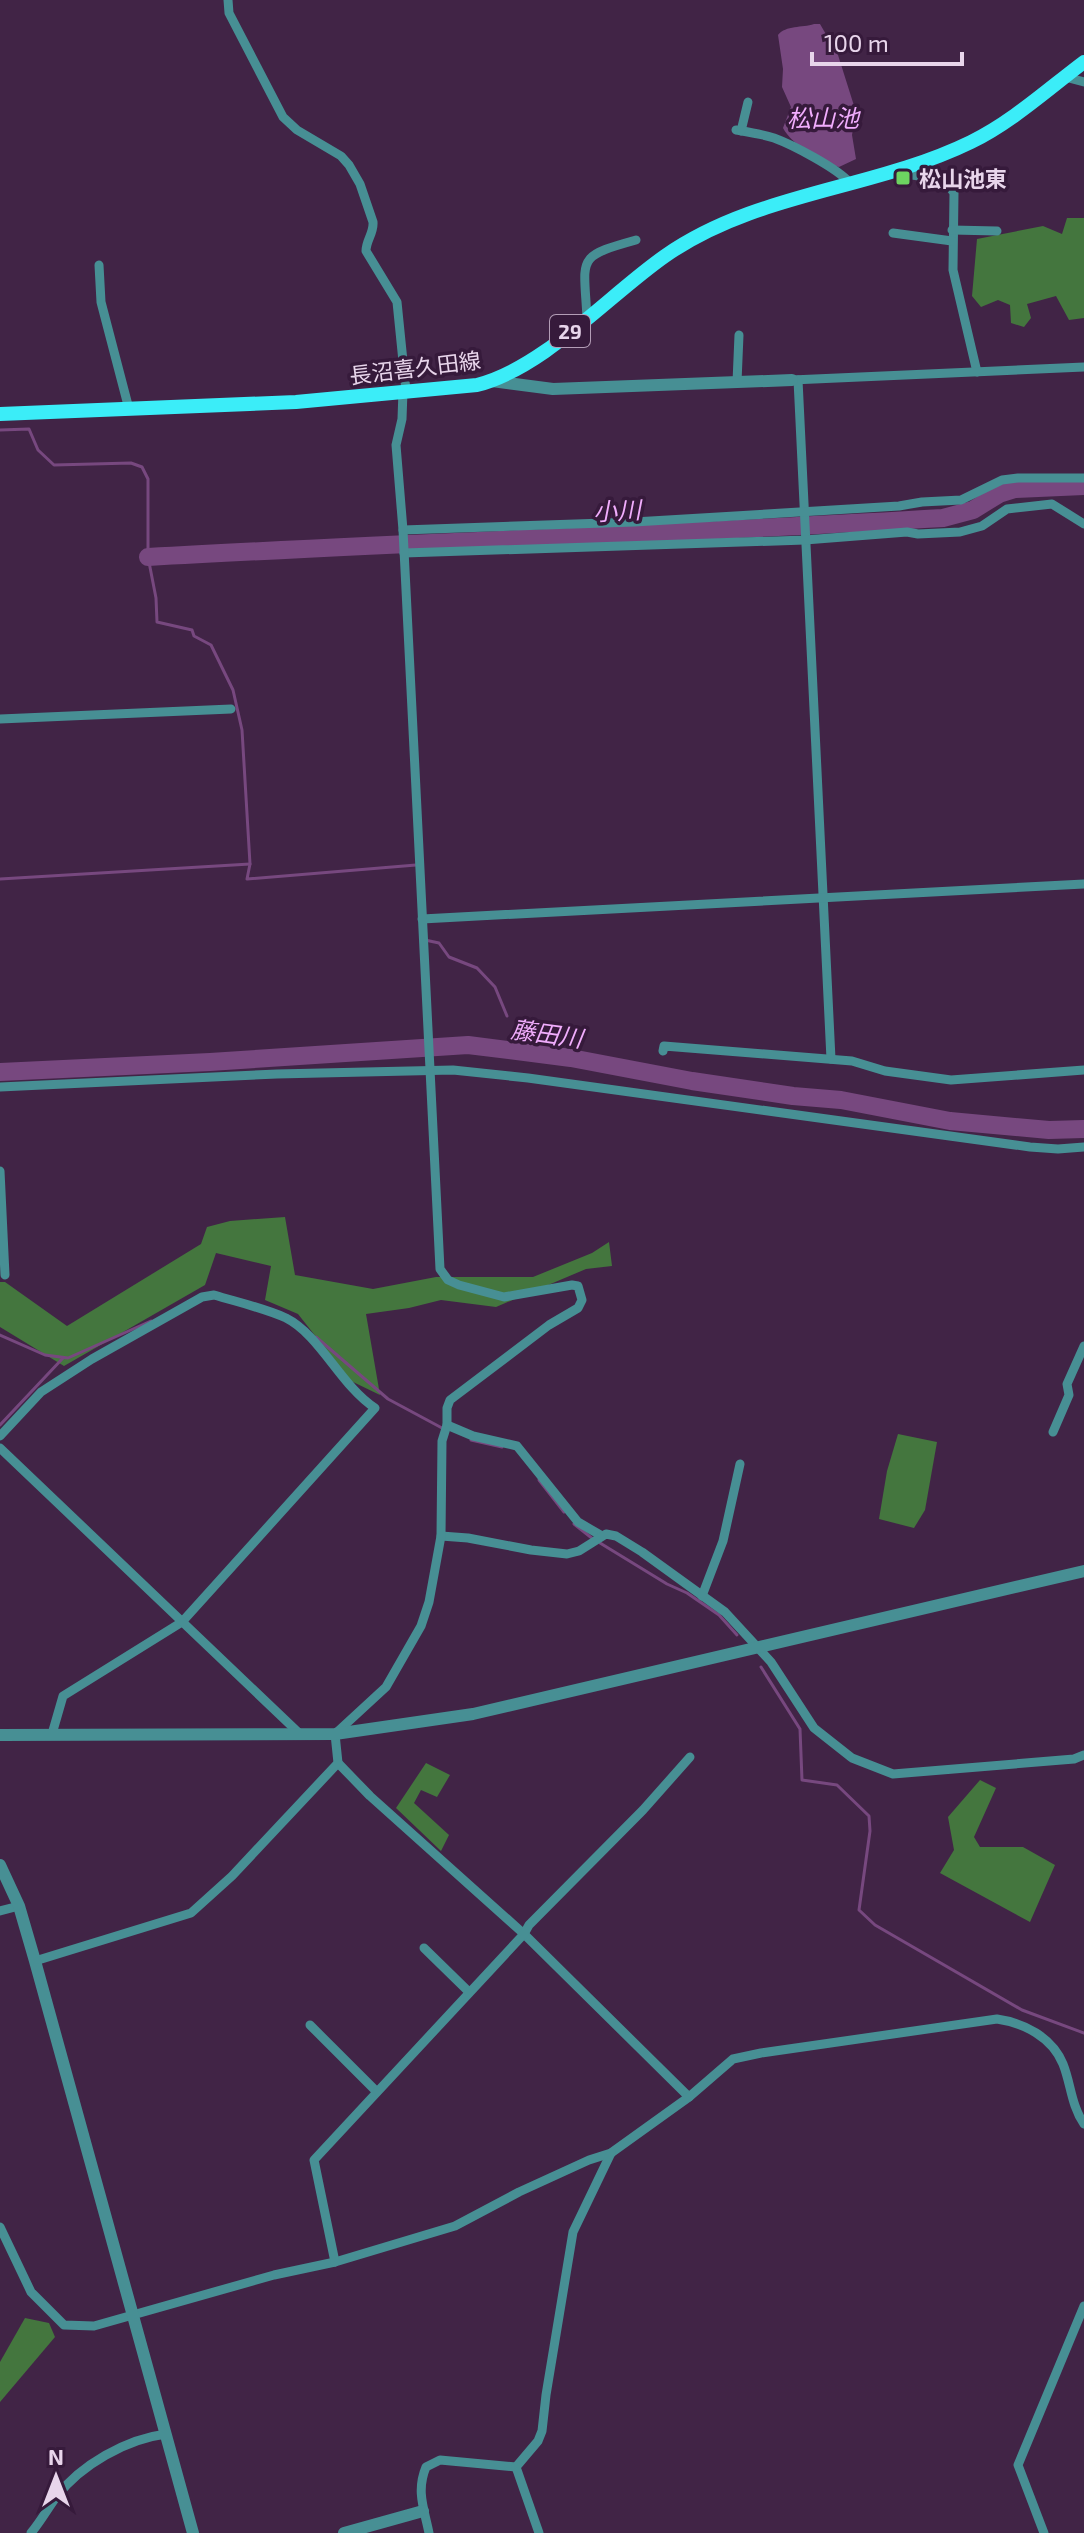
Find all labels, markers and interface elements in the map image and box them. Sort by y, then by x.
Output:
scale bar [812,16,962,66]
text: 100 m [824,28,889,57]
water label: 松山池 [787,103,861,132]
place label: 松山池東 [919,165,1007,191]
marker: 松山池東 [894,169,912,187]
road number: 29 [550,315,590,347]
street label: 長沼喜久田線 [348,346,482,388]
water label: 小川 [592,494,645,526]
water label: 藤田川 [509,1014,588,1053]
north arrow [16,2437,96,2517]
text: N [48,2443,64,2469]

